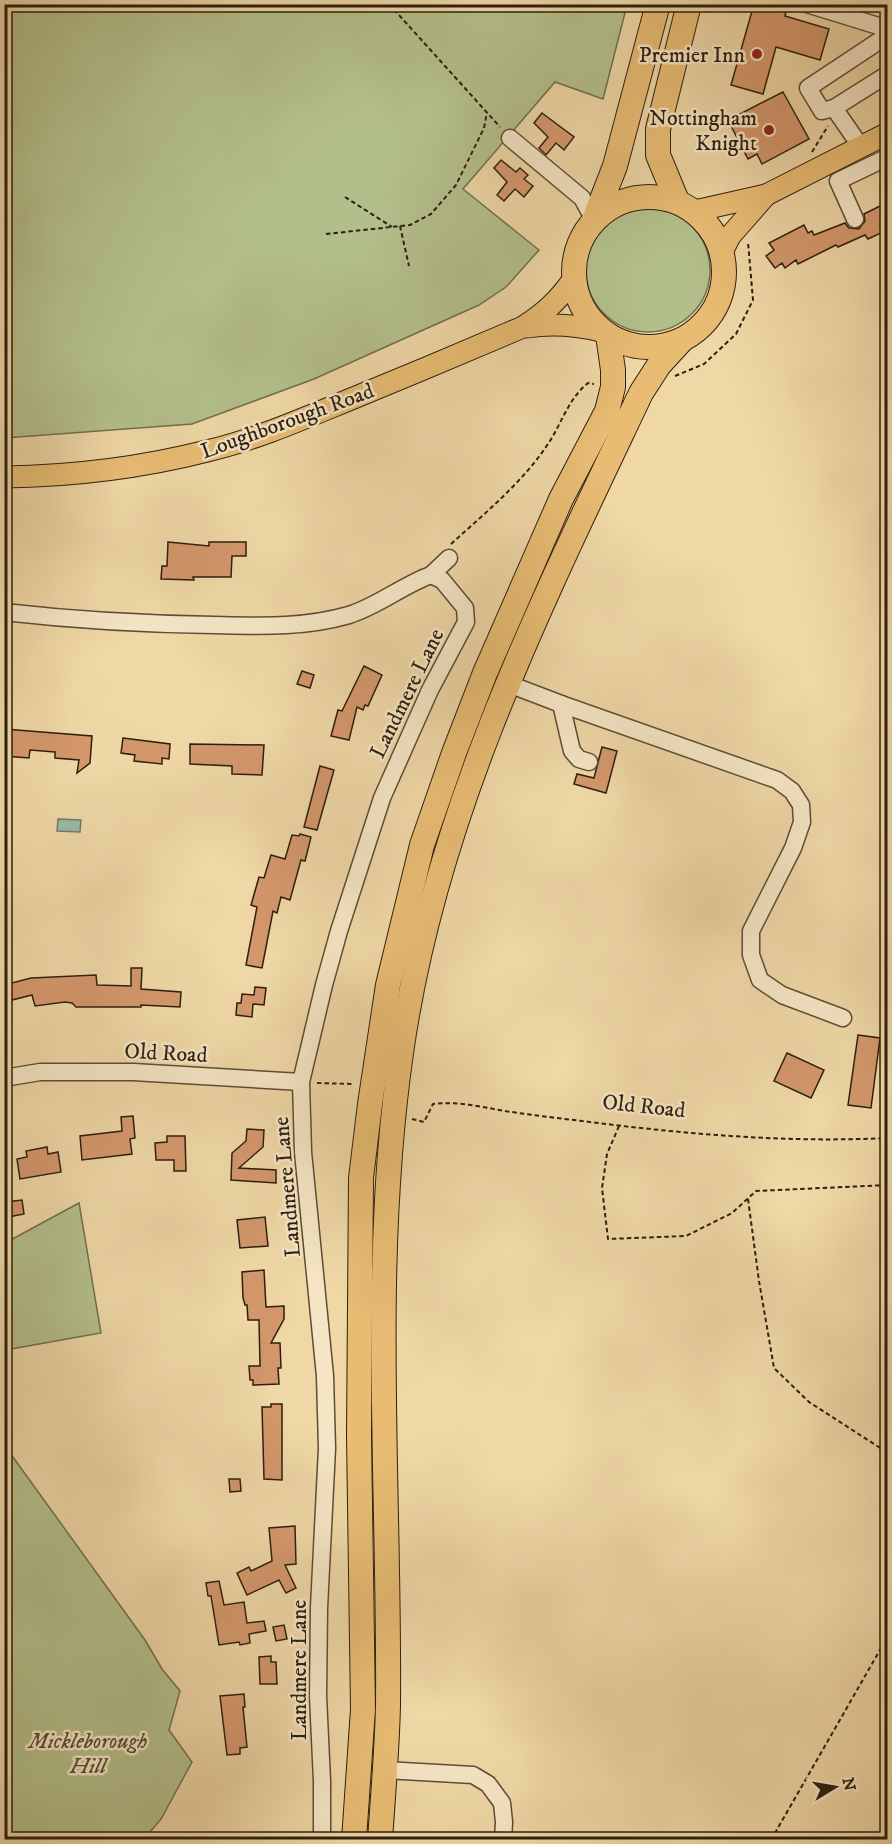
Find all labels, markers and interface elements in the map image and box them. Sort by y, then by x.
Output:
place label: Premier Inn [639,42,745,69]
marker: Premier Inn [750,47,764,61]
place label: Nottingham Knight [649,105,757,157]
marker: Nottingham Knight [762,123,776,137]
street label: Loughborough Road [197,378,378,465]
street label: Landmere Lane [364,624,450,763]
street label: Old Road [124,1038,208,1069]
street label: Old Road [601,1089,687,1124]
street label: Landmere Lane [268,1115,307,1258]
street label: Landmere Lane [286,1600,313,1740]
park label: Mickleborough Hill [27,1728,148,1780]
north arrow [805,1757,865,1817]
text: N [838,1776,860,1793]

